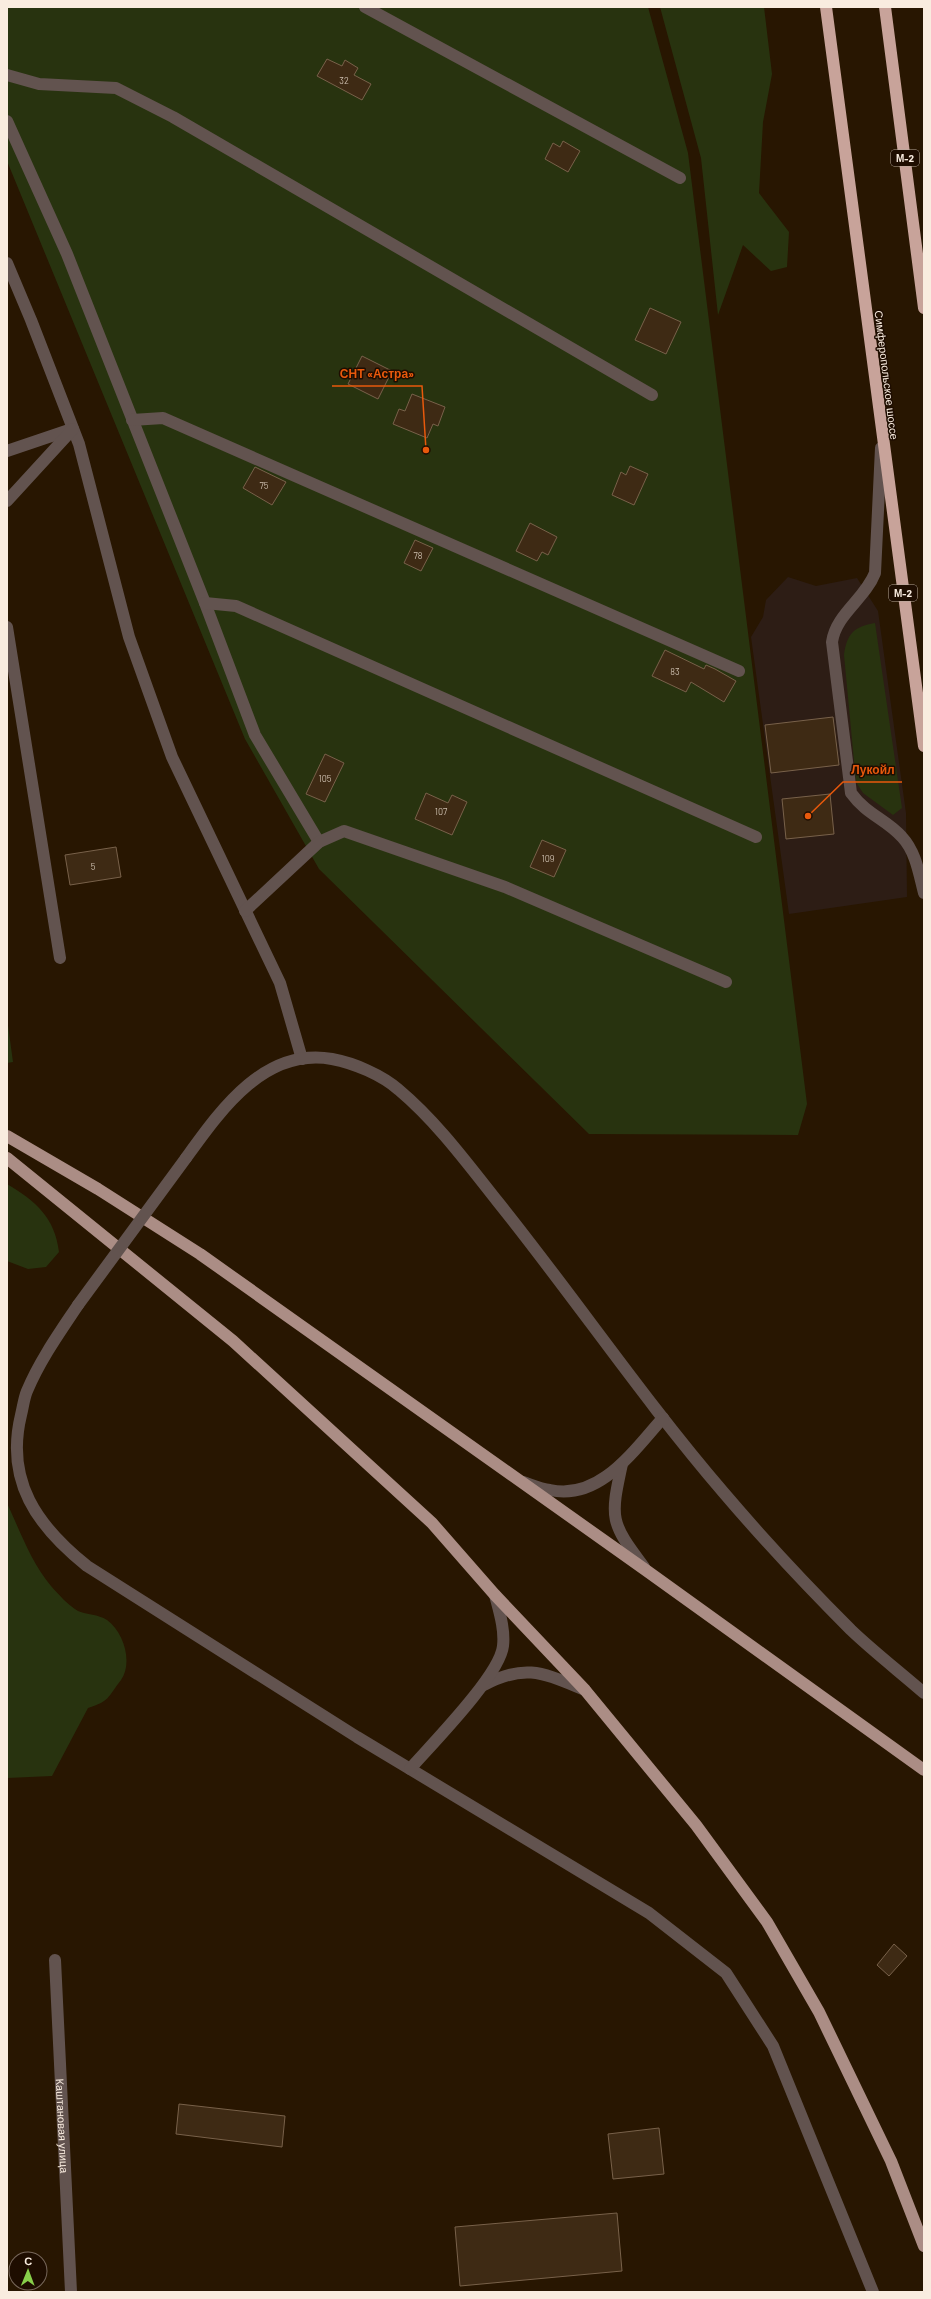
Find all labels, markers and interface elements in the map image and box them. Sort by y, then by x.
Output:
house number: 32 [339,75,349,86]
road number: М-2 [891,150,919,166]
street label: Симферопольское шоссе [873,310,901,440]
callout: СНТ «Астра» [332,362,422,386]
text: СНТ «Астра» [340,366,414,381]
house number: 75 [260,480,269,491]
house number: 78 [414,550,423,561]
road number: М-2 [889,585,917,601]
house number: 83 [670,666,680,677]
callout: Лукойл [843,758,902,782]
text: Лукойл [851,762,895,777]
house number: 105 [319,773,332,784]
house number: 107 [435,806,448,817]
house number: 109 [542,853,555,864]
house number: 5 [91,861,96,872]
street label: Каштановая улица [54,2078,72,2174]
north arrow [8,2251,48,2291]
text: С [24,2254,32,2267]

